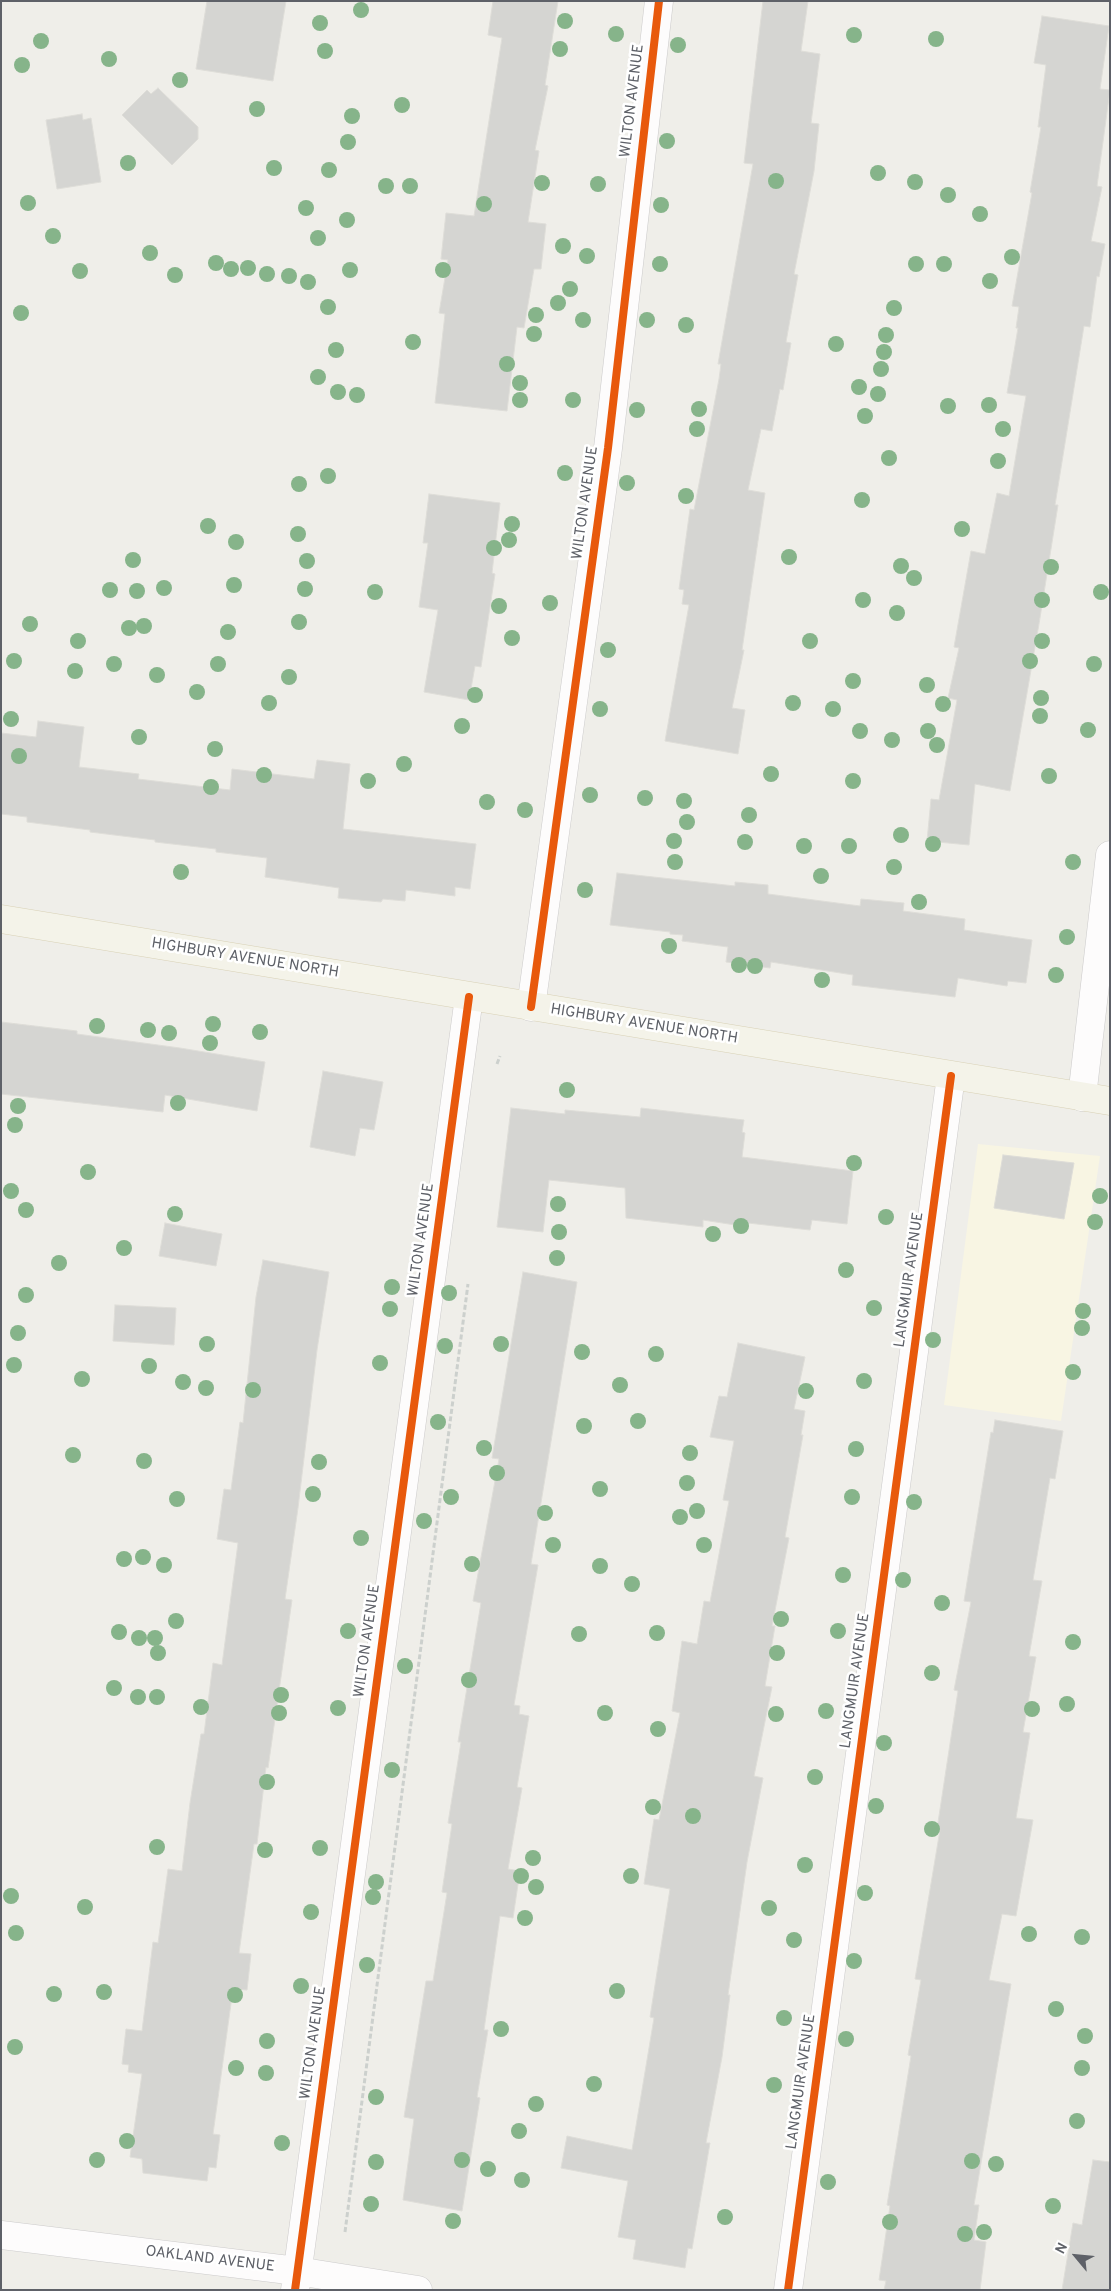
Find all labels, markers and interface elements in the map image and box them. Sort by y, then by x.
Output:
street label: WILTON AVENUE [617,43,649,159]
street label: WILTON AVENUE [569,445,603,561]
street label: HIGHBURY AVENUE NORTH [150,935,340,983]
street label: HIGHBURY AVENUE NORTH [549,1001,739,1049]
street label: WILTON AVENUE [405,1182,439,1298]
street label: LANGMUIR AVENUE [892,1211,928,1349]
street label: WILTON AVENUE [351,1583,385,1699]
street label: LANGMUIR AVENUE [838,1612,874,1750]
street label: WILTON AVENUE [297,1985,331,2101]
street label: LANGMUIR AVENUE [784,2013,820,2151]
north arrow [1051,2231,1101,2281]
text: N [1052,2240,1072,2257]
street label: OAKLAND AVENUE [144,2243,276,2277]

